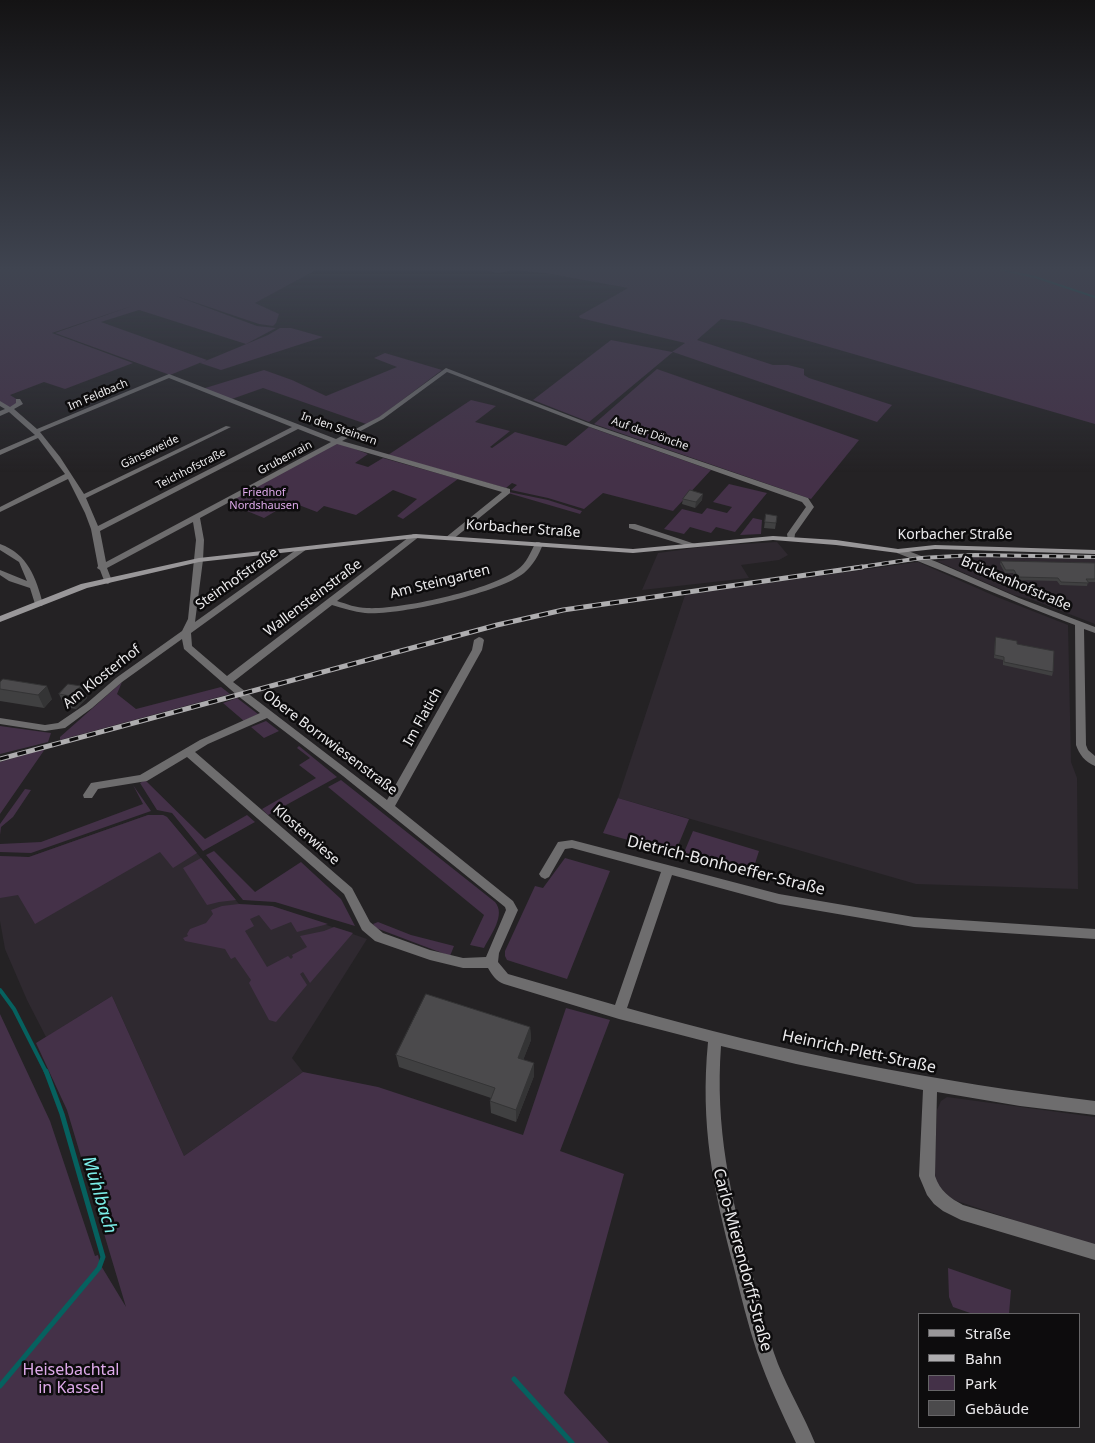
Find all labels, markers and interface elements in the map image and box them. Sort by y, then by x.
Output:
street label: Im Feldbach [66,377,130,413]
street label: In den Steinern [299,410,379,448]
street label: Auf der Dönche [610,415,690,453]
street label: Gänseweide [119,432,181,472]
street label: Grubenrain [256,438,314,478]
street label: Teichhofstraße [154,446,228,492]
park label: Friedhof Nordshausen [229,486,299,512]
street label: Korbacher Straße [465,517,581,541]
street label: Korbacher Straße [898,527,1012,543]
street label: Steinhofstraße [193,544,281,614]
street label: Brückenhofstraße [958,553,1074,615]
street label: Wallensteinstraße [261,556,365,640]
street label: Am Steingarten [388,561,492,603]
street label: Am Klosterhof [60,642,144,712]
street label: Im Flatich [400,685,446,749]
street label: Obere Bornwiesenstraße [259,687,401,799]
street label: Klosterwiese [269,801,343,869]
street label: Dietrich-Bonhoeffer-Straße [625,832,827,900]
street label: Heinrich-Plett-Straße [780,1026,938,1078]
water label: Mühlbach [77,1154,121,1236]
street label: Carlo-Mierendorff-Straße [708,1166,776,1354]
legend [918,1313,1080,1428]
text: Straße [965,1323,1011,1343]
text: Bahn [965,1348,1002,1368]
park label: Heisebachtal in Kassel [23,1360,119,1398]
text: Park [965,1373,997,1393]
text: Gebäude [965,1398,1029,1418]

